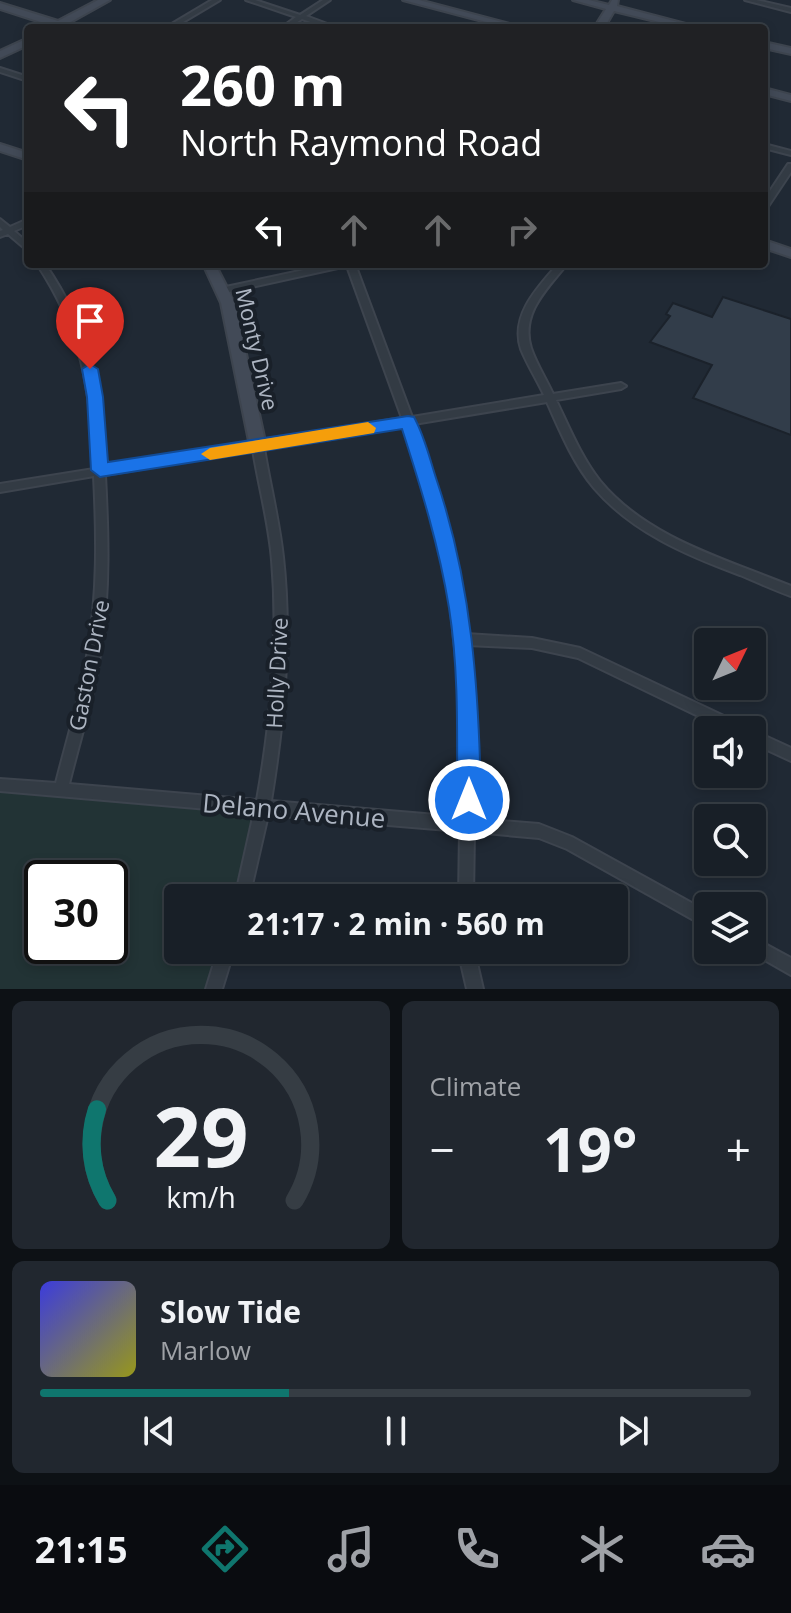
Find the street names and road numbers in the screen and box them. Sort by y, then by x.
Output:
street label: Monty Drive [229,285,287,413]
street label: Gaston Drive [61,597,115,733]
street label: Holly Drive [258,617,294,729]
street label: Delano Avenue [201,784,387,836]

